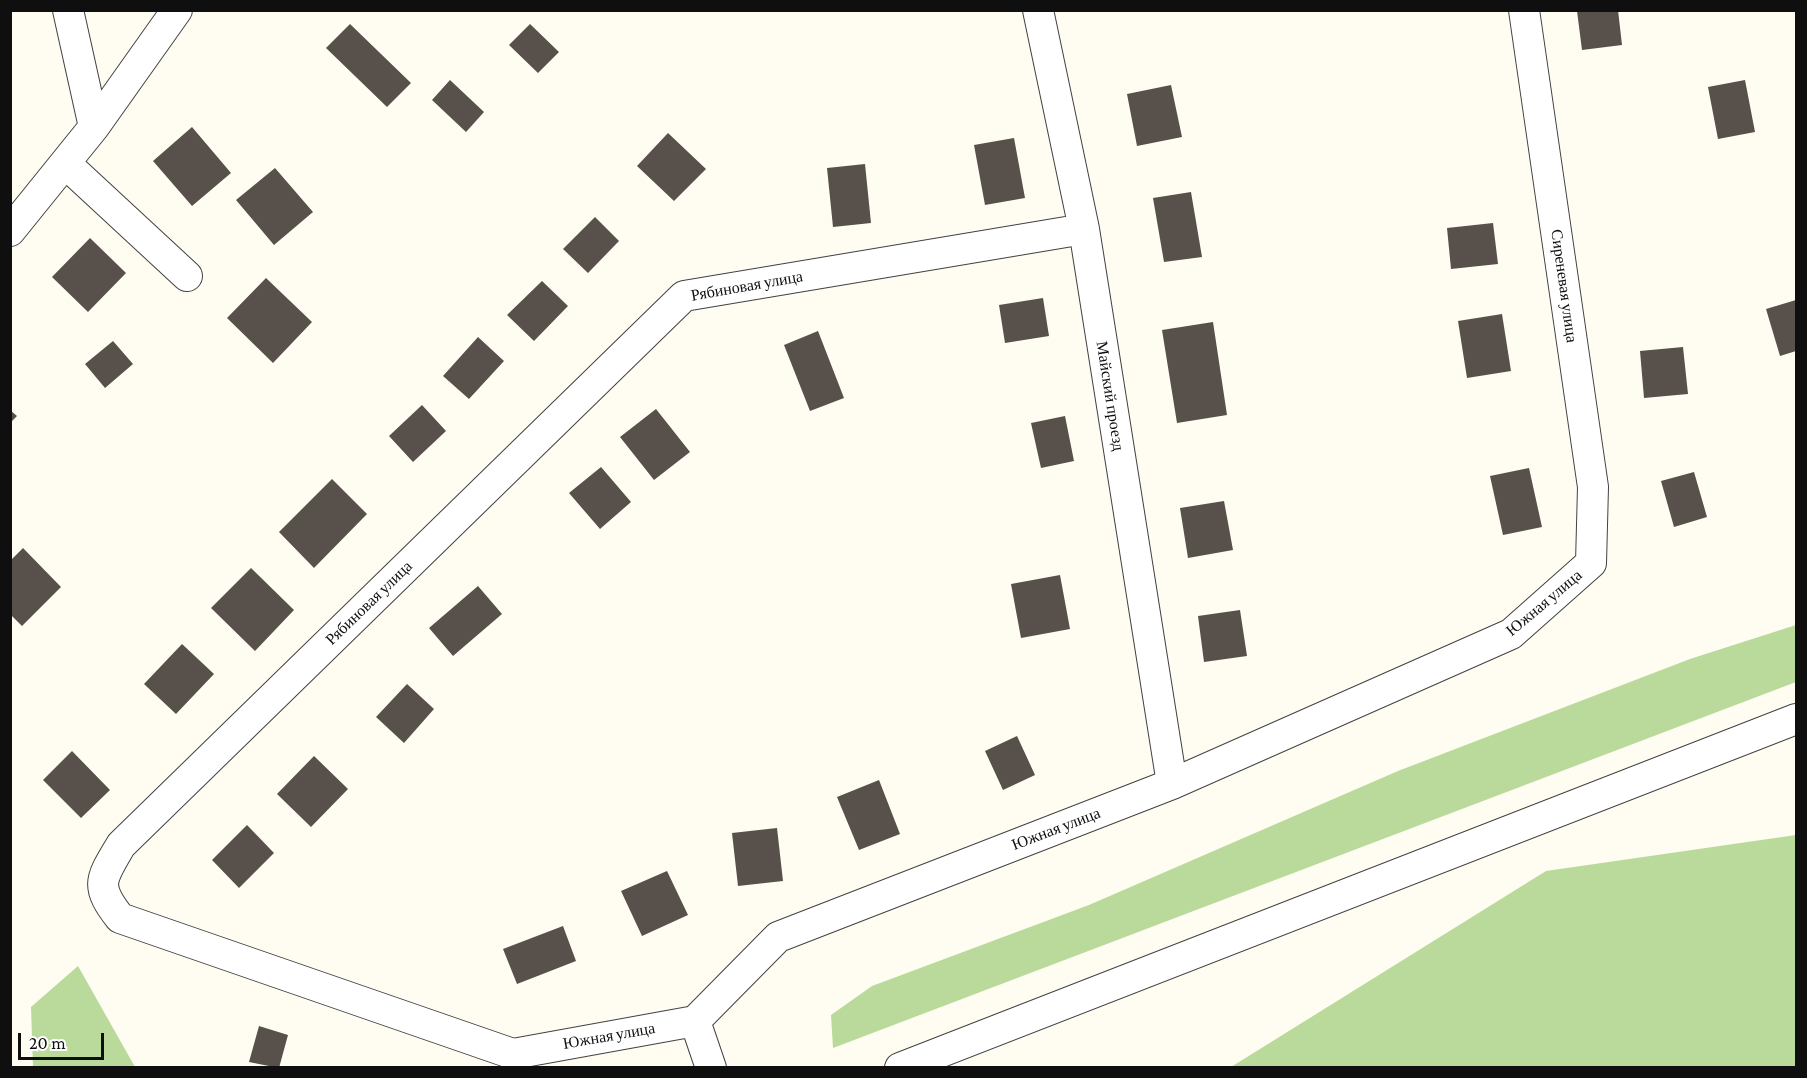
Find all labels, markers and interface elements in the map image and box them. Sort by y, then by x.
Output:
street label: Сиреневая улица [1547,228,1581,344]
street label: Рябиновая улица [690,267,804,305]
street label: Майский проезд [1092,340,1128,452]
street label: Рябиновая улица [322,557,416,649]
street label: Южная улица [1502,566,1586,640]
street label: Южная улица [1009,803,1103,855]
street label: Южная улица [561,1018,657,1054]
scale bar [21,1021,106,1059]
text: 20 m [29,1033,66,1053]

